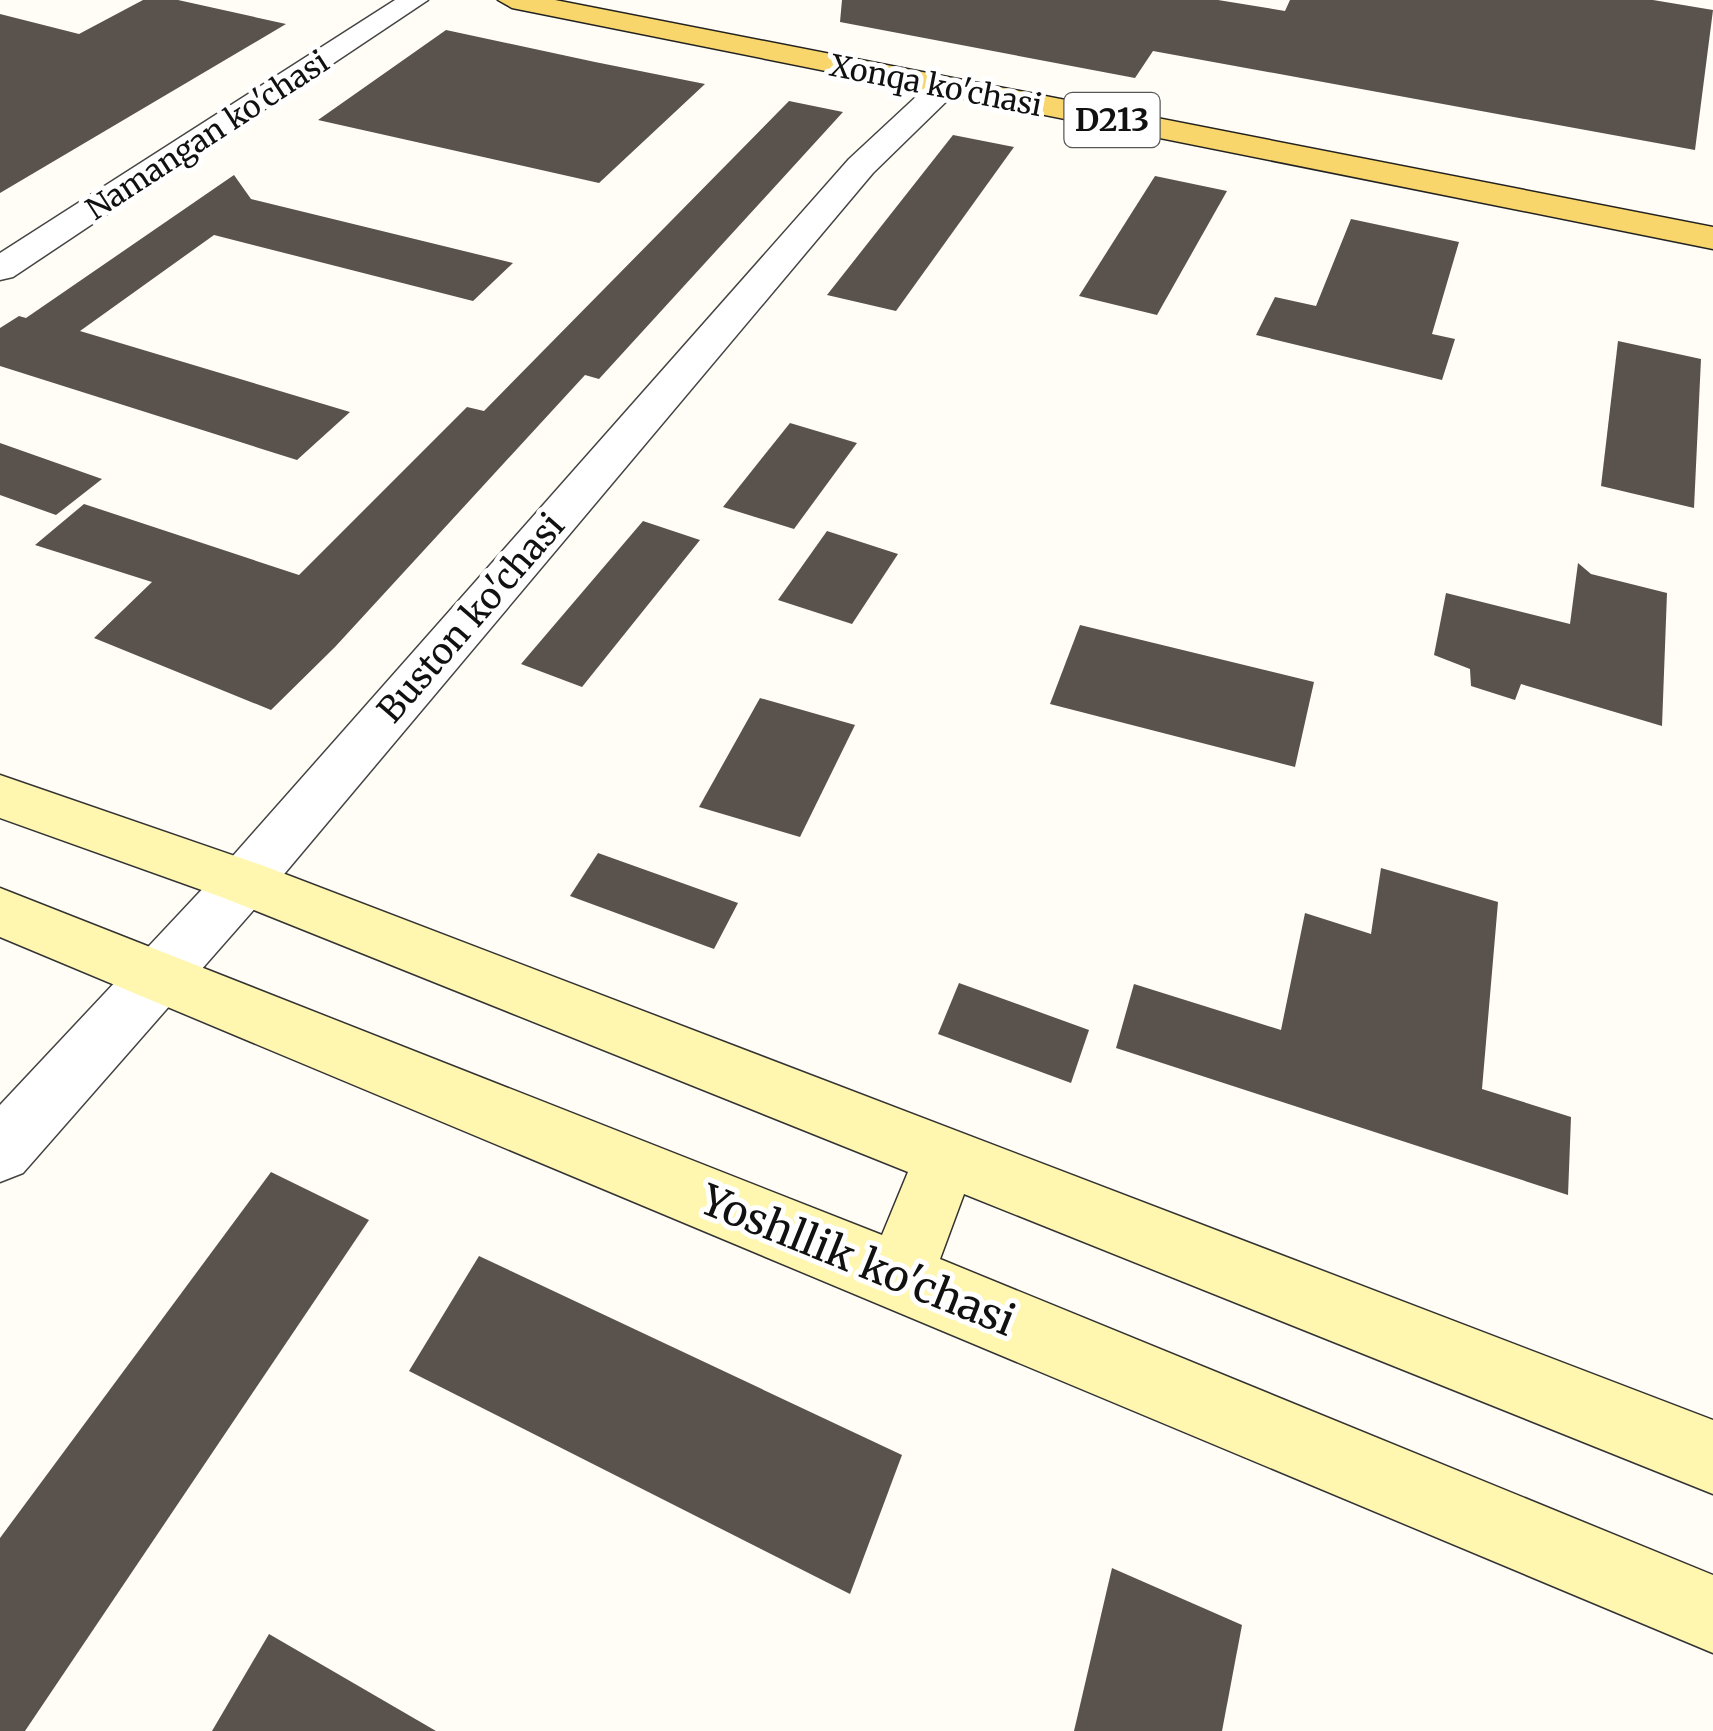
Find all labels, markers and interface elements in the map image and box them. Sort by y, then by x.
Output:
street label: Namangan ko'chasi [79,42,335,228]
street label: Xonqa ko'chasi [827,46,1045,124]
road number: D213 [1064,93,1160,147]
street label: Buston ko'chasi [368,504,574,732]
street label: Yoshllik ko'chasi [692,1173,1023,1347]

